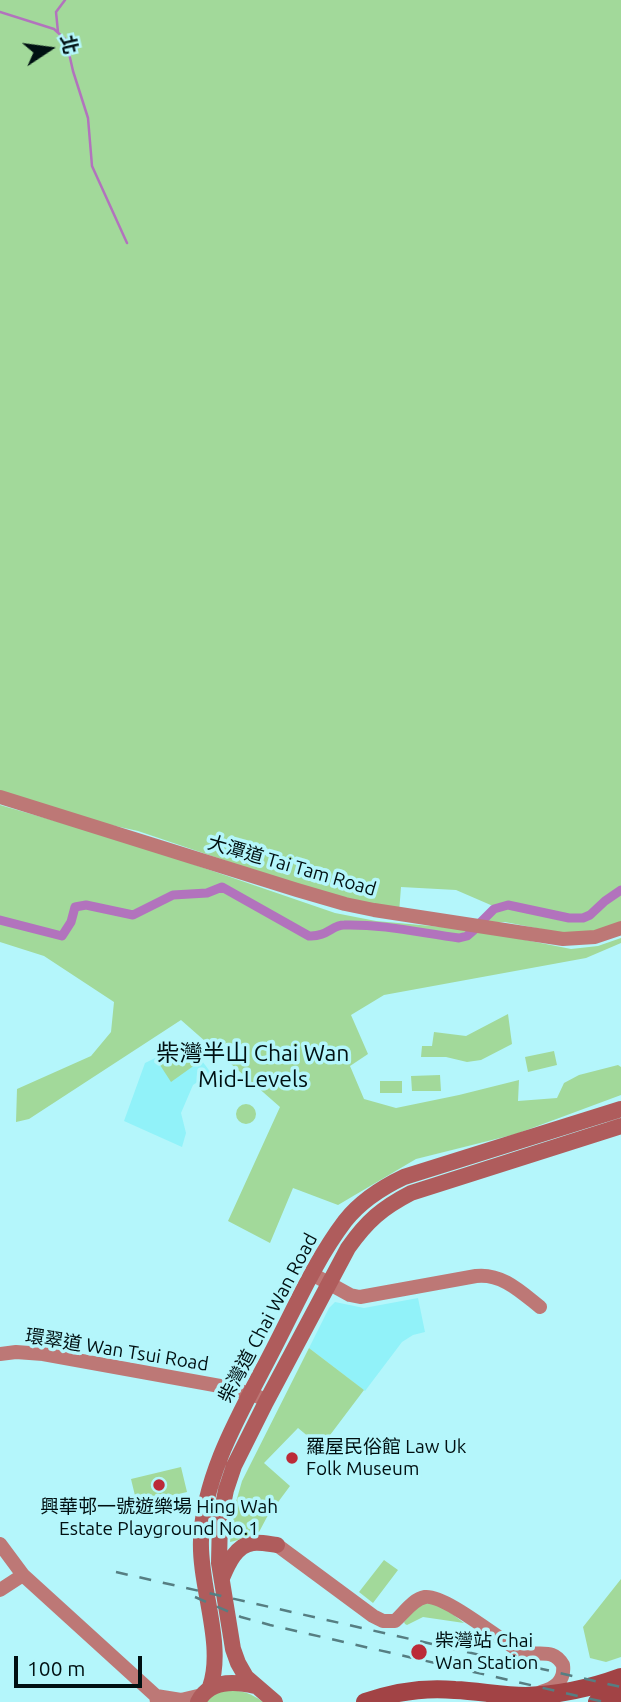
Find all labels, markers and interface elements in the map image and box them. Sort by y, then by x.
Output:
north arrow [14,14,84,84]
text: 北 [57,33,82,56]
street label: 大潭道 Tai Tam Road [205,831,379,901]
district label: 柴灣半山 Chai Wan Mid-Levels [157,1039,349,1093]
street label: 柴灣道 Chai Wan Road [214,1229,322,1407]
street label: 環翠道 Wan Tsui Road [24,1324,210,1376]
place label: 羅屋民俗館 Law Uk Folk Museum [306,1436,466,1480]
marker: 羅屋民俗館 Law Uk Folk Museum [284,1450,300,1466]
marker: 興華邨一號遊樂場 Hing Wah Estate Playground No.1 [151,1477,167,1493]
place label: 興華邨一號遊樂場 Hing Wah Estate Playground No.1 [40,1496,278,1540]
place label: 柴灣站 Chai Wan Station [435,1630,538,1674]
scale bar [18,1642,145,1686]
marker: 柴灣站 Chai Wan Station [409,1642,429,1662]
text: 100 m [27,1656,85,1680]

